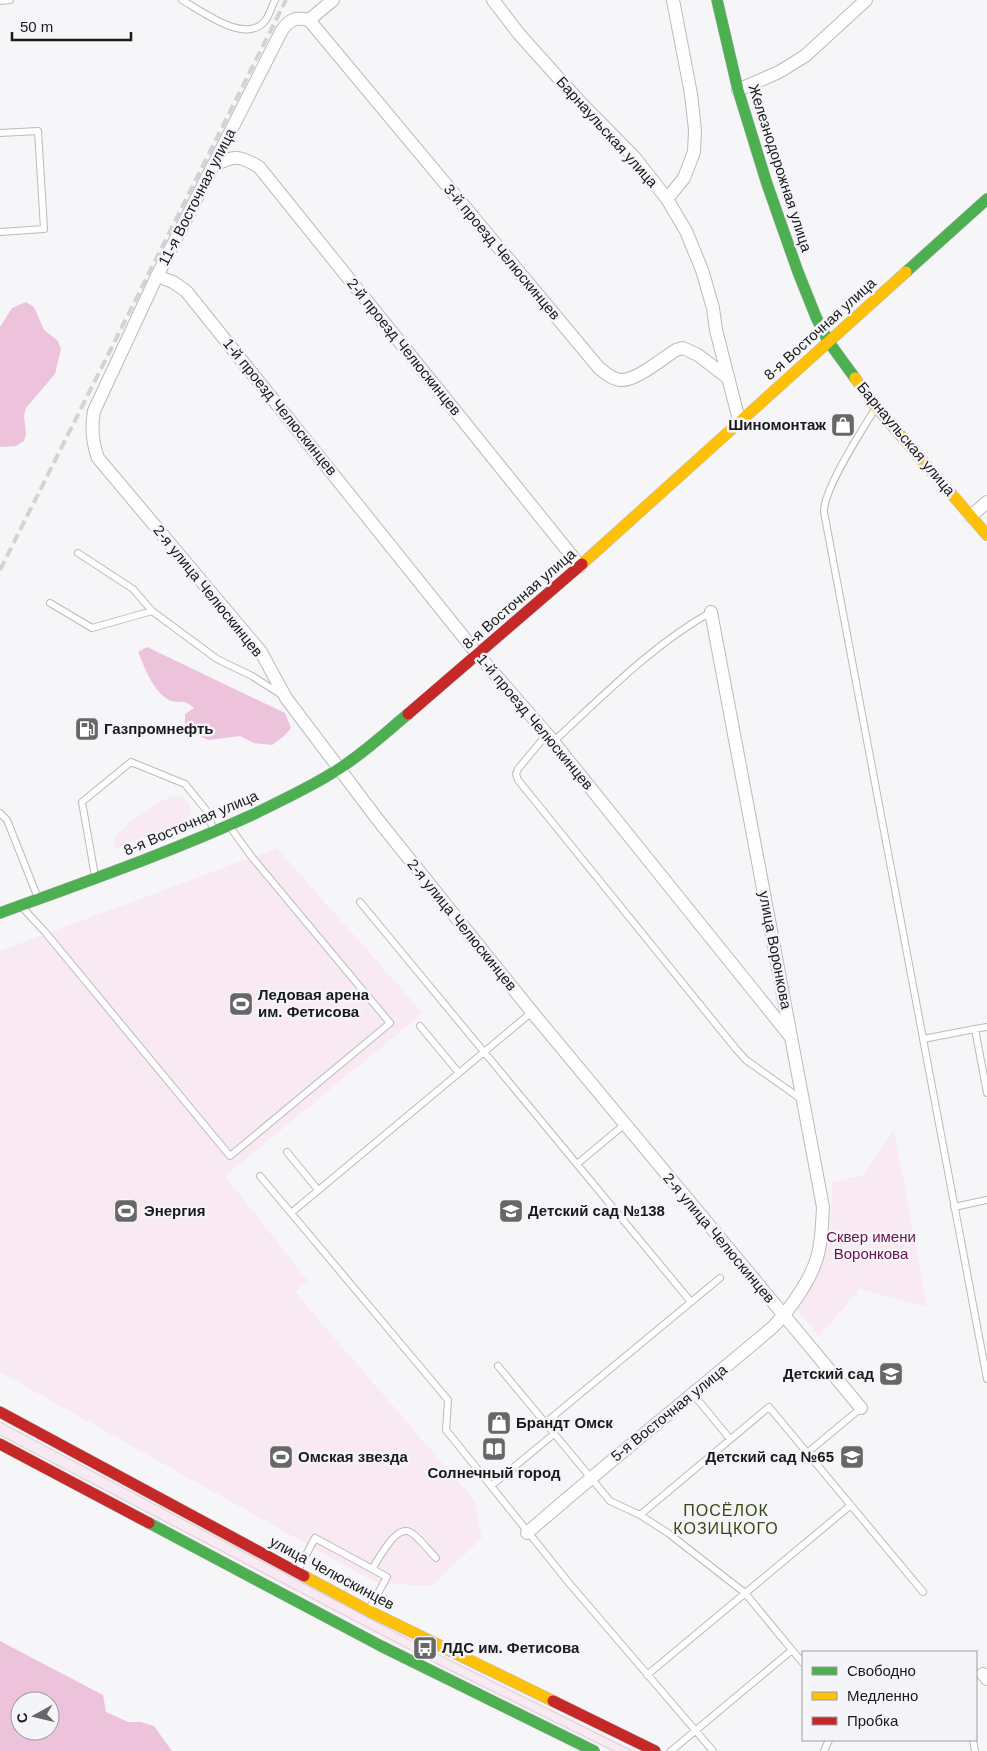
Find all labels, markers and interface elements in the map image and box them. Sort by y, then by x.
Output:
scale bar [12,10,131,42]
text: 50 m [20,18,53,35]
street label: Барнаульская улица [553,73,662,191]
street label: Железнодорожная улица [745,82,816,254]
street label: 11-я Восточная улица [155,125,239,268]
street label: 3-й проезд Челюскинцев [441,181,564,323]
street label: 8-я Восточная улица [760,274,879,383]
street label: 2-й проезд Челюскинцев [344,275,465,419]
street label: 1-й проезд Челюскинцев [220,335,341,479]
street label: Барнаульская улица [854,378,959,499]
shop icon: Шиномонтаж [830,412,856,438]
place label: Шиномонтаж [728,416,826,433]
street label: 2-я улица Челюскинцев [150,521,267,660]
street label: 8-я Восточная улица [459,544,579,652]
street label: 1-й проезд Челюскинцев [474,651,597,793]
fuel station icon: Газпромнефть [74,716,100,742]
place label: Газпромнефть [104,720,213,737]
street label: 8-я Восточная улица [121,786,261,859]
street label: 2-я улица Челюскинцев [404,855,521,994]
street label: улица Воронкова [756,889,795,1011]
place label: Ледовая арена им. Фетисова [258,986,370,1020]
sports icon: Ледовая арена им. Фетисова [228,991,254,1017]
street label: 2-я улица Челюскинцев [660,1169,779,1306]
sports icon: Энергия [113,1198,139,1224]
school or university icon: Детский сад №138 [498,1198,524,1224]
place label: Энергия [144,1202,205,1219]
place label: Детский сад №138 [528,1202,665,1219]
park label: Сквер имени Воронкова [826,1228,916,1262]
street label: 5-я Восточная улица [607,1360,731,1465]
school or university icon: Детский сад [878,1361,904,1387]
place label: Детский сад [783,1365,874,1382]
shop icon: Брандт Омск [486,1410,512,1436]
place label: Брандт Омск [516,1414,613,1431]
library icon: Солнечный город [481,1436,507,1462]
sports icon: Омская звезда [268,1444,294,1470]
school or university icon: Детский сад №65 [839,1444,865,1470]
place label: Омская звезда [298,1448,408,1465]
place label: Детский сад №65 [705,1448,834,1465]
place label: Солнечный город [427,1464,561,1481]
district label: ПОСЁЛОК КОЗИЦКОГО [673,1502,779,1537]
street label: улица Челюскинцев [267,1532,397,1613]
bus stop icon: ЛДС им. Фетисова [412,1635,438,1661]
place label: ЛДС им. Фетисова [442,1639,580,1656]
legend [802,1651,977,1741]
text: Свободно [847,1662,916,1679]
text: Медленно [847,1687,918,1704]
north arrow [10,1691,60,1741]
text: С [13,1712,31,1724]
text: Пробка [847,1712,899,1729]

